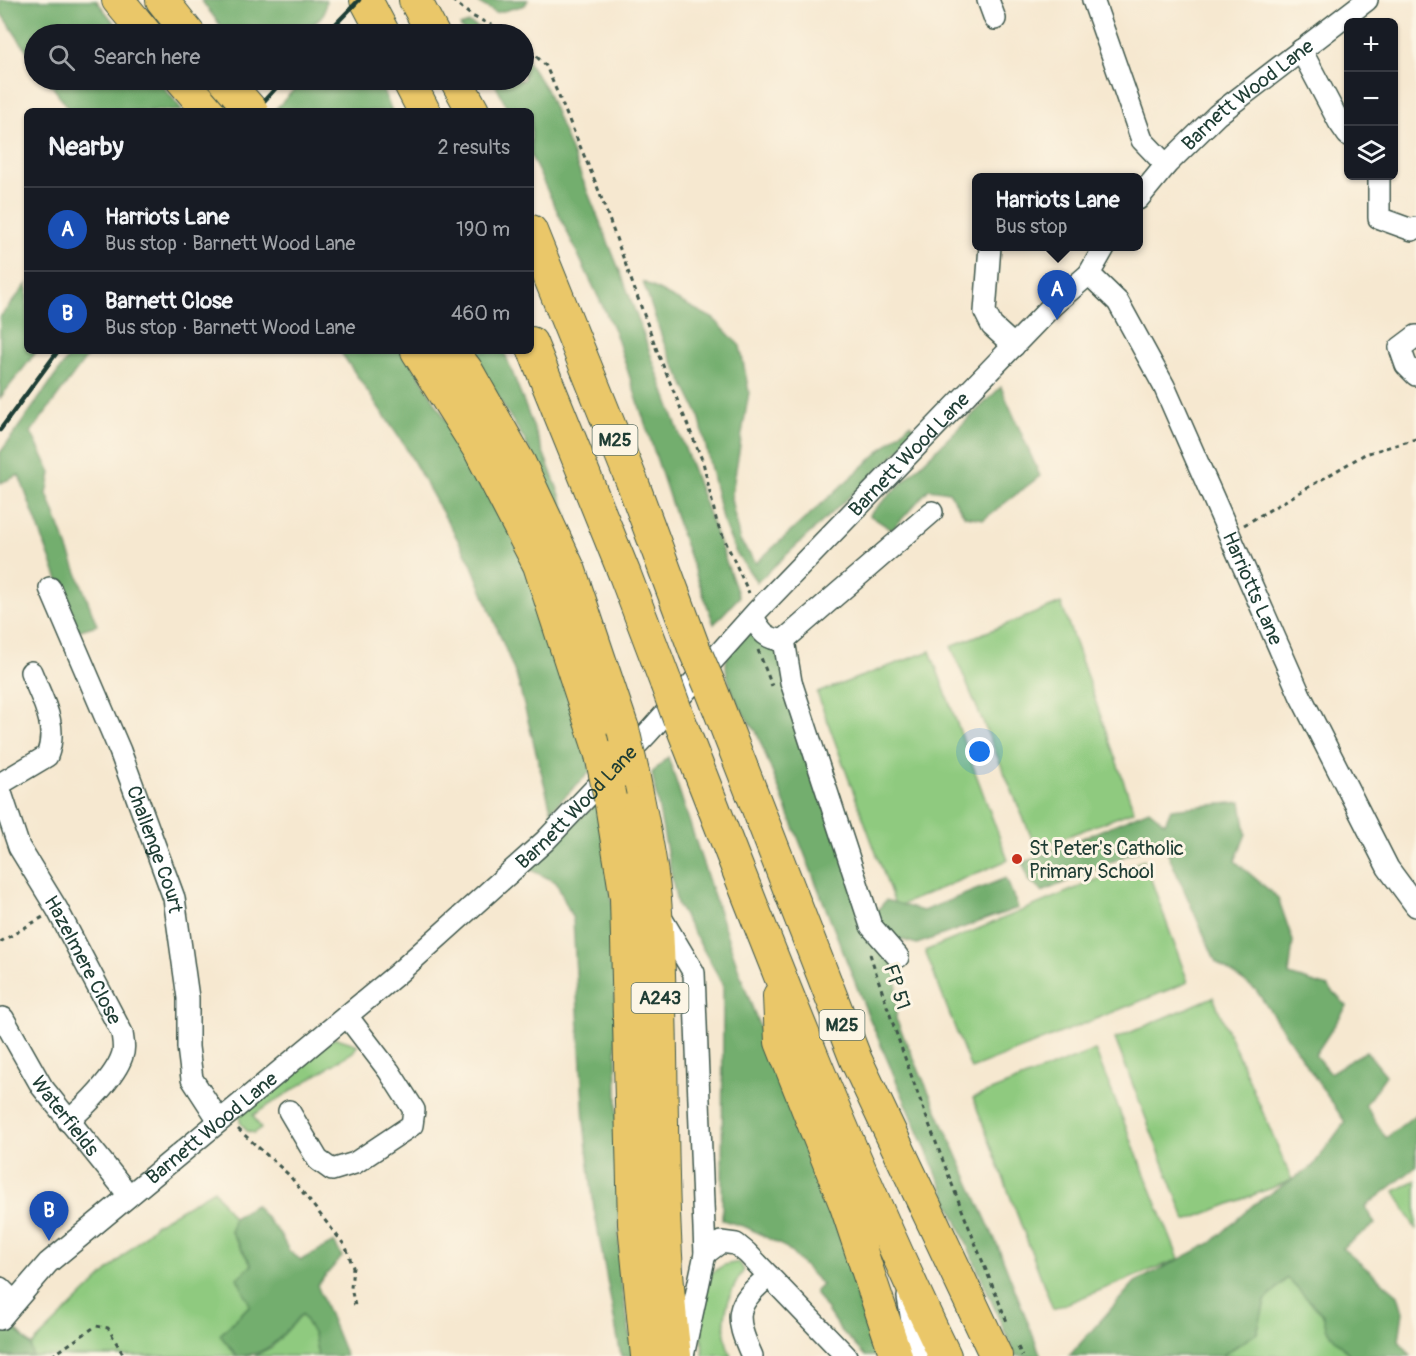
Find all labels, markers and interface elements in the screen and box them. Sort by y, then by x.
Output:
map controls [1344,18,1398,180]
button: + [1344,18,1398,72]
search box [24,24,534,90]
street label: Barnett Wood Lane [1176,33,1319,156]
icon: search [45,41,78,74]
text: Search here [93,43,200,71]
button: − [1344,72,1398,126]
button: layers [1344,126,1398,180]
text: Nearby [48,131,124,163]
text: 2 results [438,135,510,160]
popup [972,173,1143,251]
text: Harriots Lane [995,186,1120,214]
text: Harriots Lane [105,203,229,231]
text: Bus stop [995,214,1067,239]
text: A [61,217,74,242]
text: 190 m [456,217,510,242]
text: Bus stop · Barnett Wood Lane [105,231,355,256]
pin: A [1038,270,1076,320]
text: Barnett Close [105,287,233,315]
text: B [62,301,73,326]
text: 460 m [451,301,510,326]
text: Bus stop · Barnett Wood Lane [105,315,355,340]
street label: Barnett Wood Lane [843,387,975,522]
road number: M25 [592,425,638,455]
street label: Harriotts Lane [1217,528,1289,649]
your location [965,737,994,766]
street label: Barnett Wood Lane [510,740,642,874]
street label: Challenge Court [121,782,189,916]
place label: St Peter's Catholic Primary School [1029,836,1184,884]
marker: St Peter's Catholic Primary School [1010,852,1024,866]
street label: Hazelmere Close [39,891,128,1029]
street label: FP 51 [878,961,916,1013]
road number: A243 [632,983,688,1013]
road number: M25 [820,1010,864,1040]
street label: Barnett Wood Lane [141,1066,283,1189]
street label: Waterfields [26,1071,105,1161]
pin: B [29,1192,68,1241]

